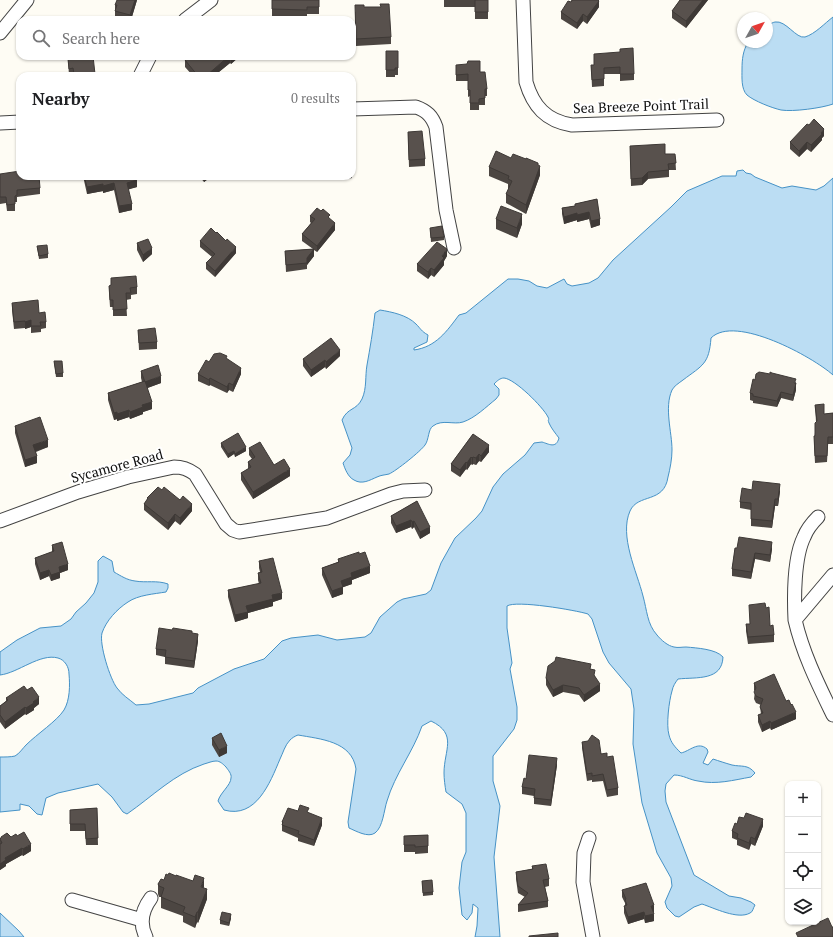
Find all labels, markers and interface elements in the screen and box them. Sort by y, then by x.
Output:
north arrow [737,12,773,48]
search box [16,16,356,60]
icon: search [30,27,52,49]
text: Search here [62,28,140,48]
text: Nearby [32,87,90,110]
text: 0 results [291,89,340,107]
street label: Sea Breeze Point Trail [573,94,709,117]
street label: Sycamore Road [69,444,165,487]
map controls [785,781,821,925]
button: + [785,781,821,817]
button: − [785,817,821,853]
button: locate [785,853,821,889]
button: layers [785,889,821,925]

